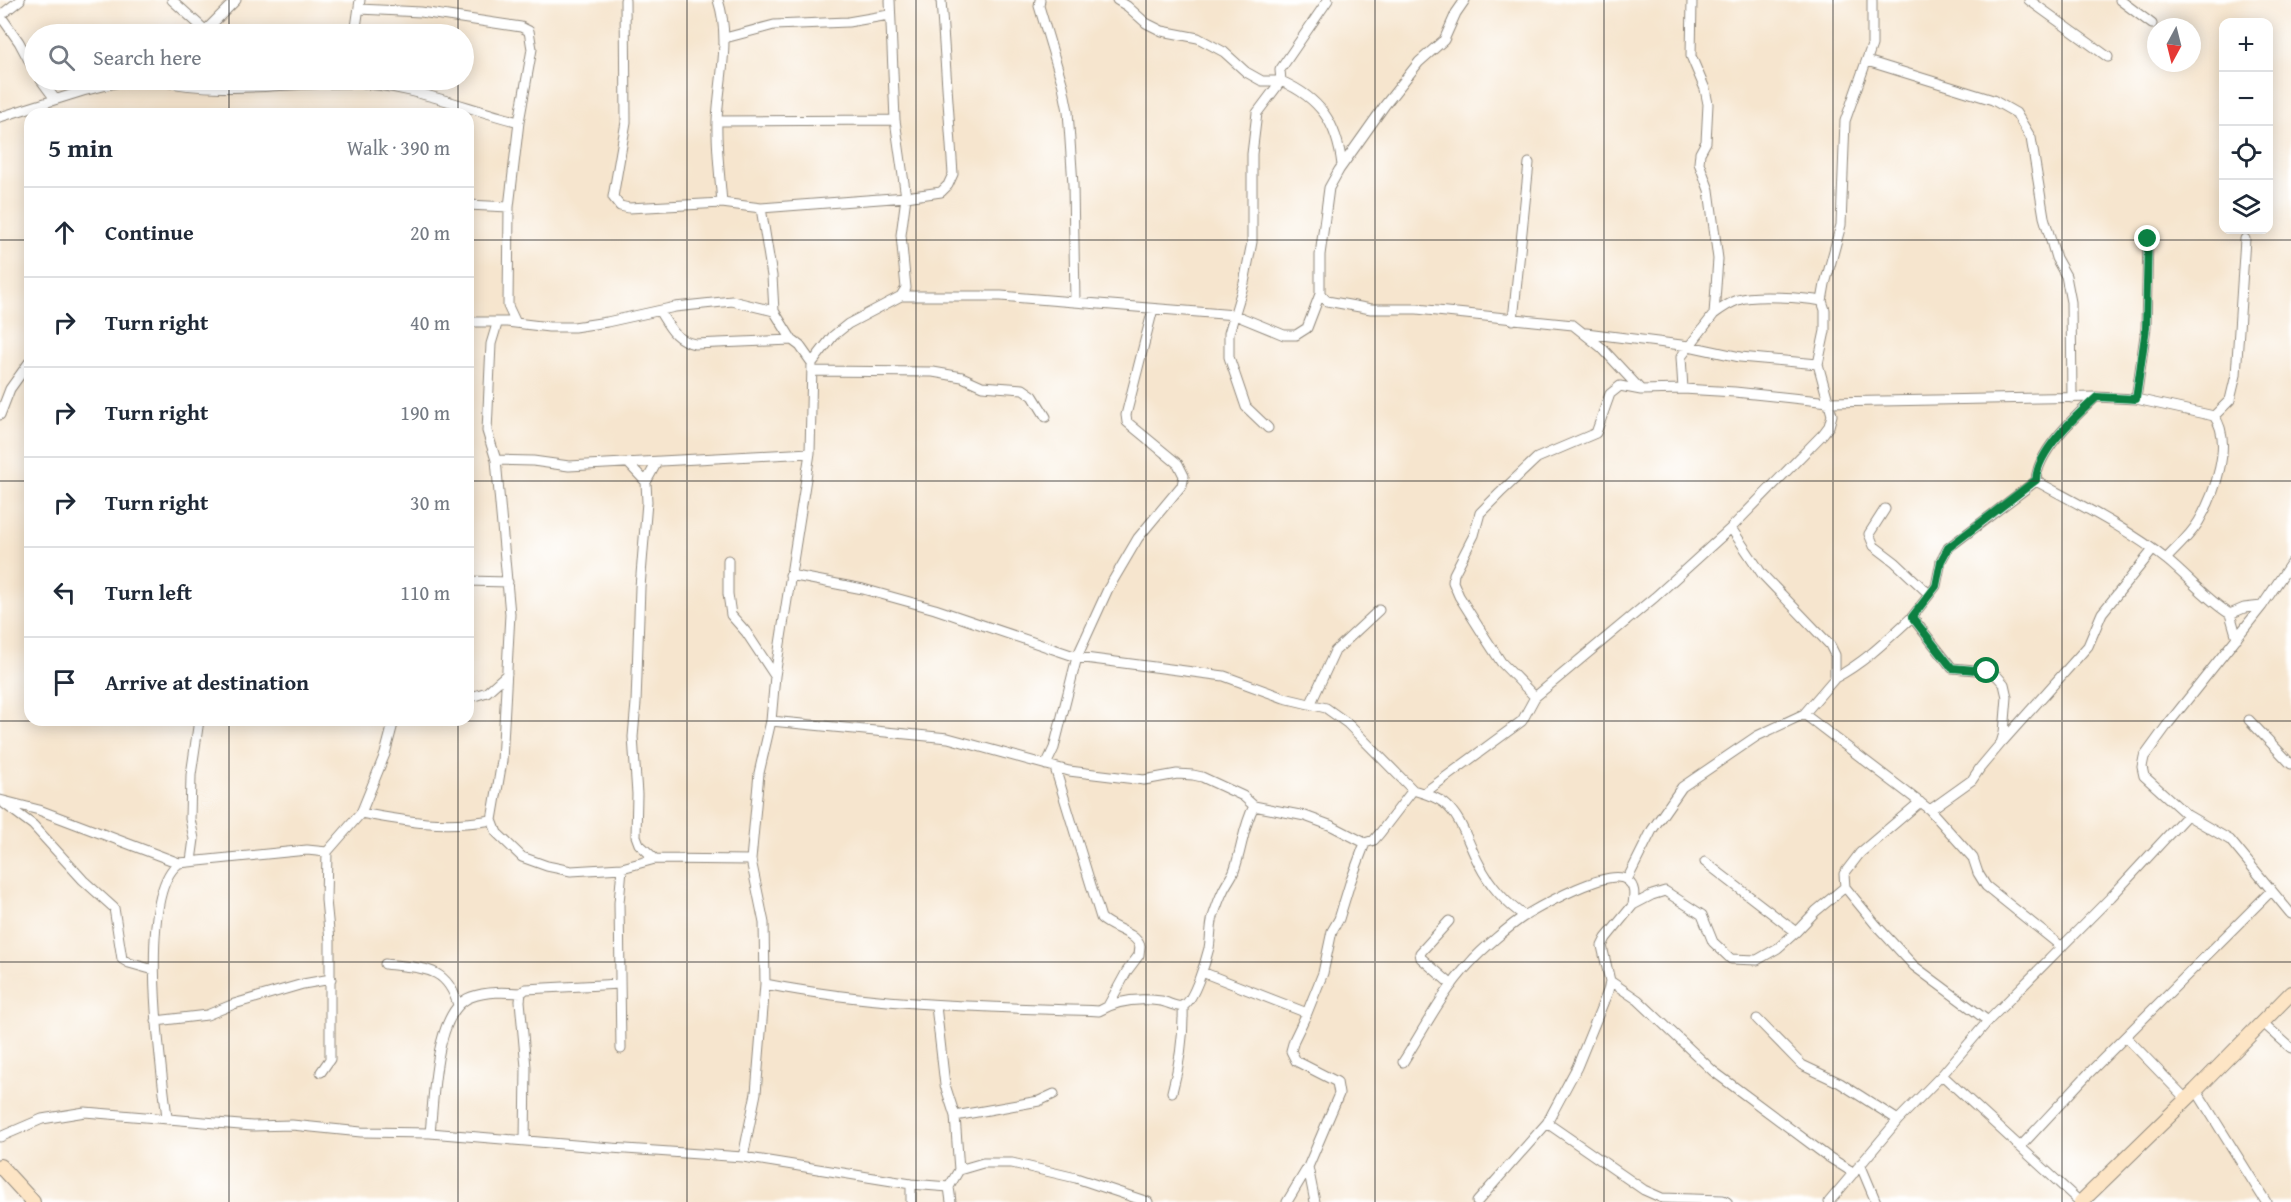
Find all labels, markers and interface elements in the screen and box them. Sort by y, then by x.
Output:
north arrow [2147,18,2201,72]
map controls [2219,18,2273,234]
button: + [2219,18,2273,72]
search box [24,24,474,90]
icon: search [45,41,78,74]
text: Search here [93,41,202,73]
button: − [2219,72,2273,126]
button: locate [2219,126,2273,180]
text: 5 min [48,128,113,167]
text: Walk · 390 m [347,133,450,162]
button: layers [2219,180,2273,234]
icon: ahead [48,216,81,249]
text: Continue [105,216,194,248]
text: 20 m [410,218,450,247]
route end [2134,225,2160,251]
icon: right [48,306,81,339]
text: Turn right [105,306,208,338]
text: 40 m [410,308,450,337]
icon: right [48,396,81,429]
text: Turn right [105,396,208,428]
text: 190 m [400,398,450,427]
icon: right [48,486,81,519]
text: Turn right [105,486,208,518]
text: 30 m [410,488,450,517]
icon: left [48,576,81,609]
text: Turn left [105,576,192,608]
text: 110 m [400,578,450,607]
route start [1973,657,1999,683]
icon: arrive [48,666,81,699]
text: Arrive at destination [105,666,309,698]

